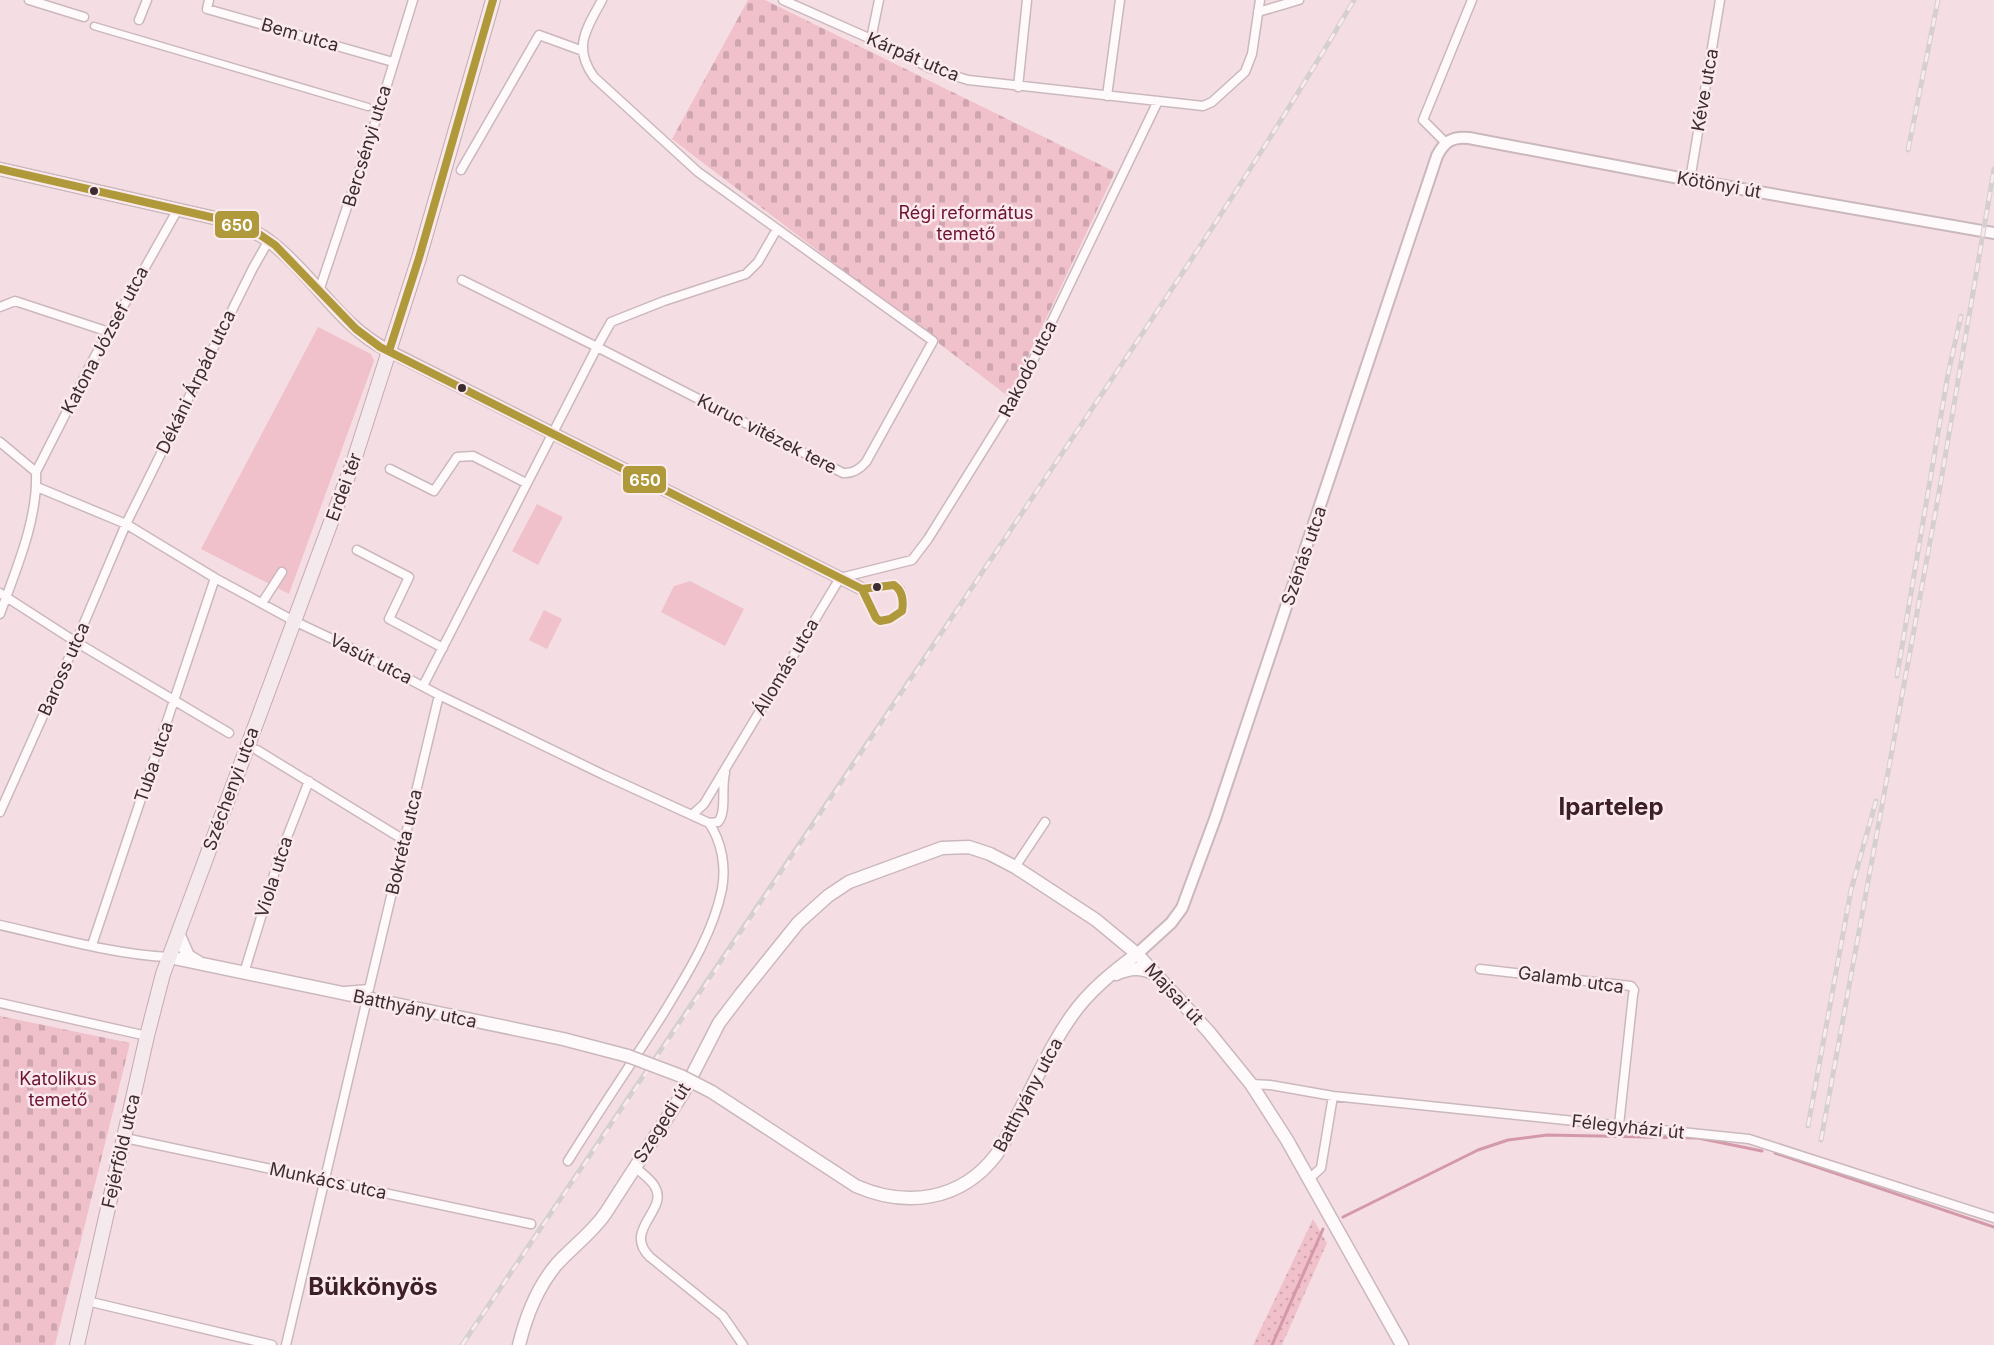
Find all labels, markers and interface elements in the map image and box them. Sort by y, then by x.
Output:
street label: Bem utca [259,13,341,56]
street label: Kárpát utca [864,28,963,85]
street label: Kéve utca [1687,47,1722,133]
street label: Bercsényi utca [338,83,395,209]
street label: Kötönyi út [1675,167,1763,202]
unlabelled marker [88,185,100,197]
park label: Régi református temető [898,202,1034,244]
line badge: 650 [214,210,260,239]
text: 650 [221,215,253,235]
street label: Katona József utca [57,262,152,417]
street label: Dékáni Árpád utca [151,306,239,457]
street label: Rakodó utca [994,317,1061,421]
unlabelled marker [456,382,468,394]
street label: Kuruc vitézek tere [694,389,840,478]
street label: Erdei tér [321,450,366,524]
line badge: 650 [622,465,667,494]
text: 650 [629,470,661,490]
street label: Szénás utca [1277,503,1330,608]
unlabelled marker [871,581,883,593]
street label: Állomás utca [748,614,823,719]
street label: Baross utca [34,619,94,719]
street label: Vasút utca [327,629,416,688]
street label: Tuba utca [130,719,177,805]
street label: Széchenyi utca [198,724,263,853]
street label: Bokréta utca [381,787,426,897]
district label: Ipartelep [1558,792,1664,821]
street label: Viola utca [251,834,296,920]
street label: Majsai út [1141,959,1208,1029]
street label: Galamb utca [1517,962,1625,997]
street label: Batthyány utca [351,985,479,1032]
street label: Batthyány utca [989,1034,1066,1155]
park label: Katolikus temető [19,1068,97,1110]
street label: Szegedi út [629,1079,694,1167]
street label: Fejérföld utca [97,1092,144,1210]
street label: Félegyházi út [1571,1110,1686,1143]
street label: Munkács utca [268,1158,389,1203]
district label: Bükkönyös [308,1272,438,1301]

